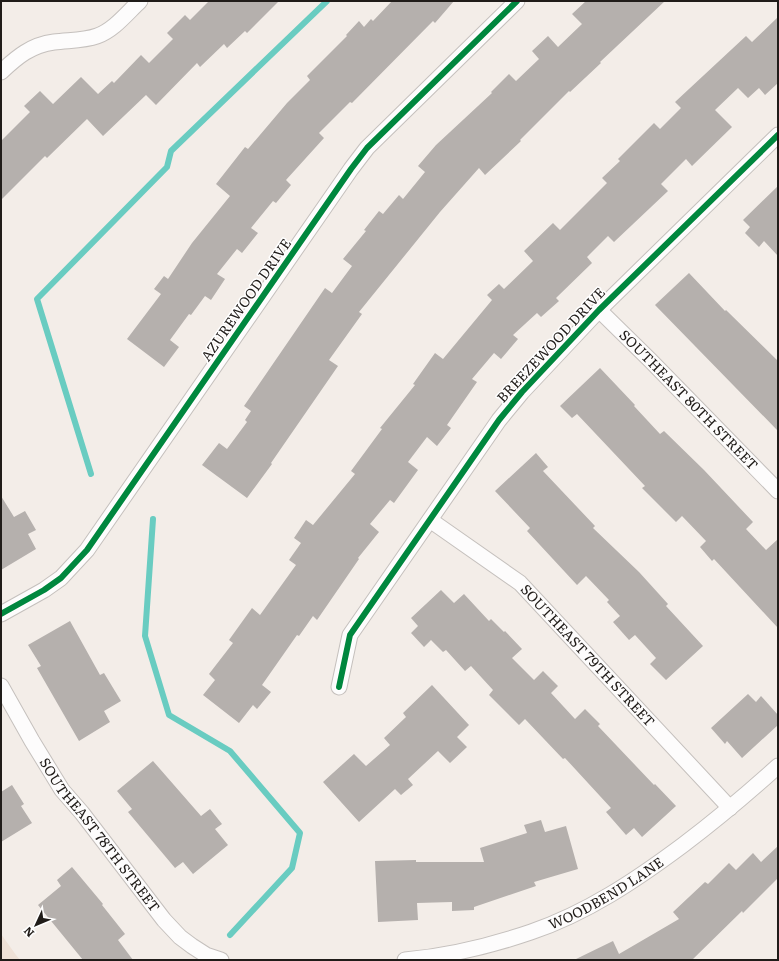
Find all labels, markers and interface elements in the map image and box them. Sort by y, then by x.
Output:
street label: AZUREWOOD DRIVE [195,234,295,365]
street label: BREEZEWOOD DRIVE [491,282,609,406]
street label: SOUTHEAST 80TH STREET [616,325,763,474]
street label: SOUTHEAST 79TH STREET [517,579,660,731]
street label: SOUTHEAST 78TH STREET [35,753,165,916]
street label: WOODBEND LANE [545,851,667,934]
north arrow [16,905,56,945]
text: N [19,924,37,942]

